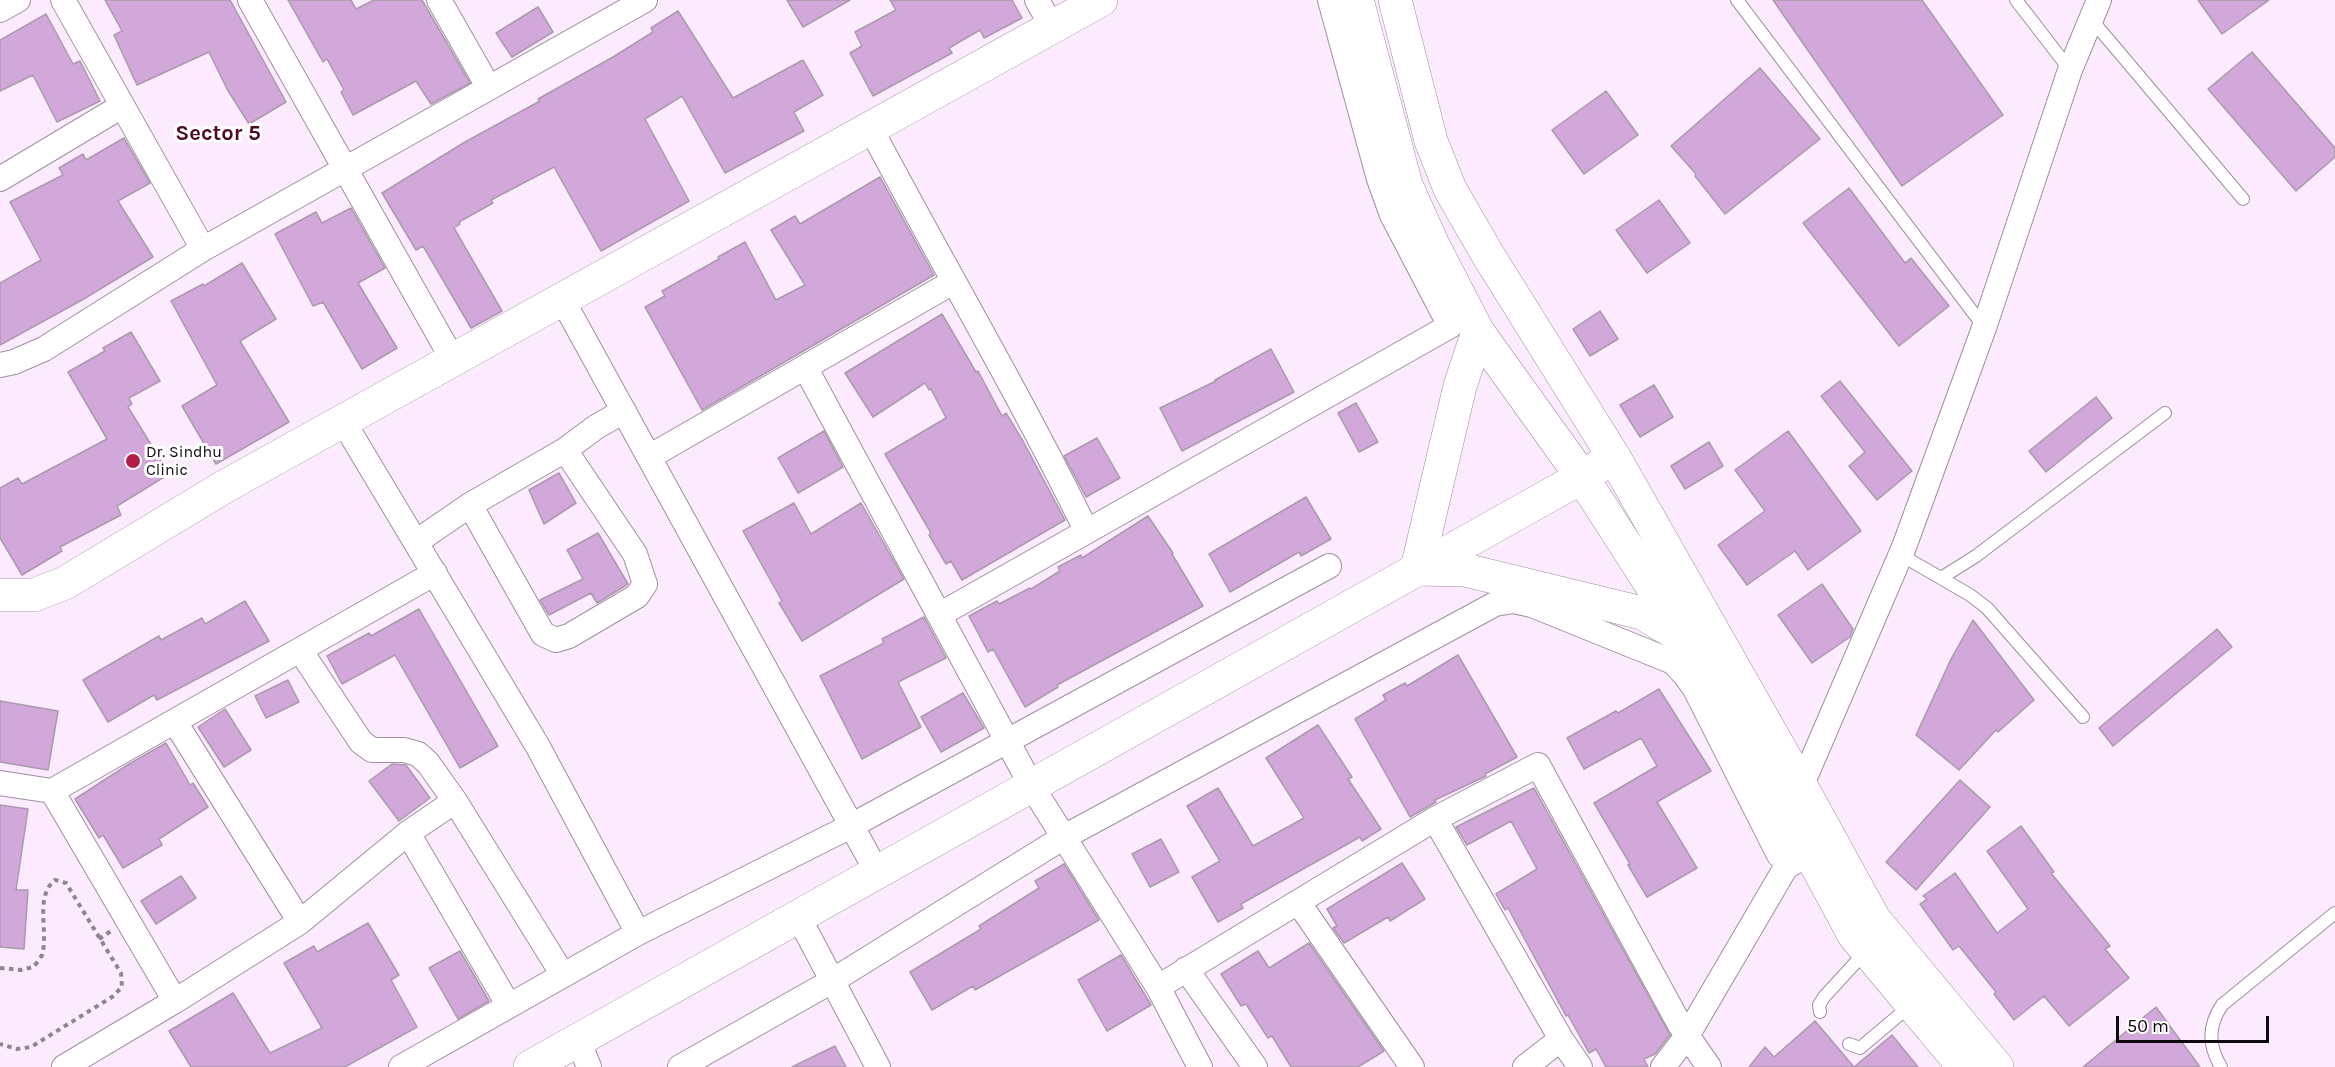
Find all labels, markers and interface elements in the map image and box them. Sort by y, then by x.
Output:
district label: Sector 5 [175,121,261,147]
place label: Dr. Sindhu Clinic [146,442,222,480]
marker: Dr. Sindhu Clinic [124,452,142,470]
scale bar [2119,1004,2272,1042]
text: 50 m [2127,1015,2169,1037]

